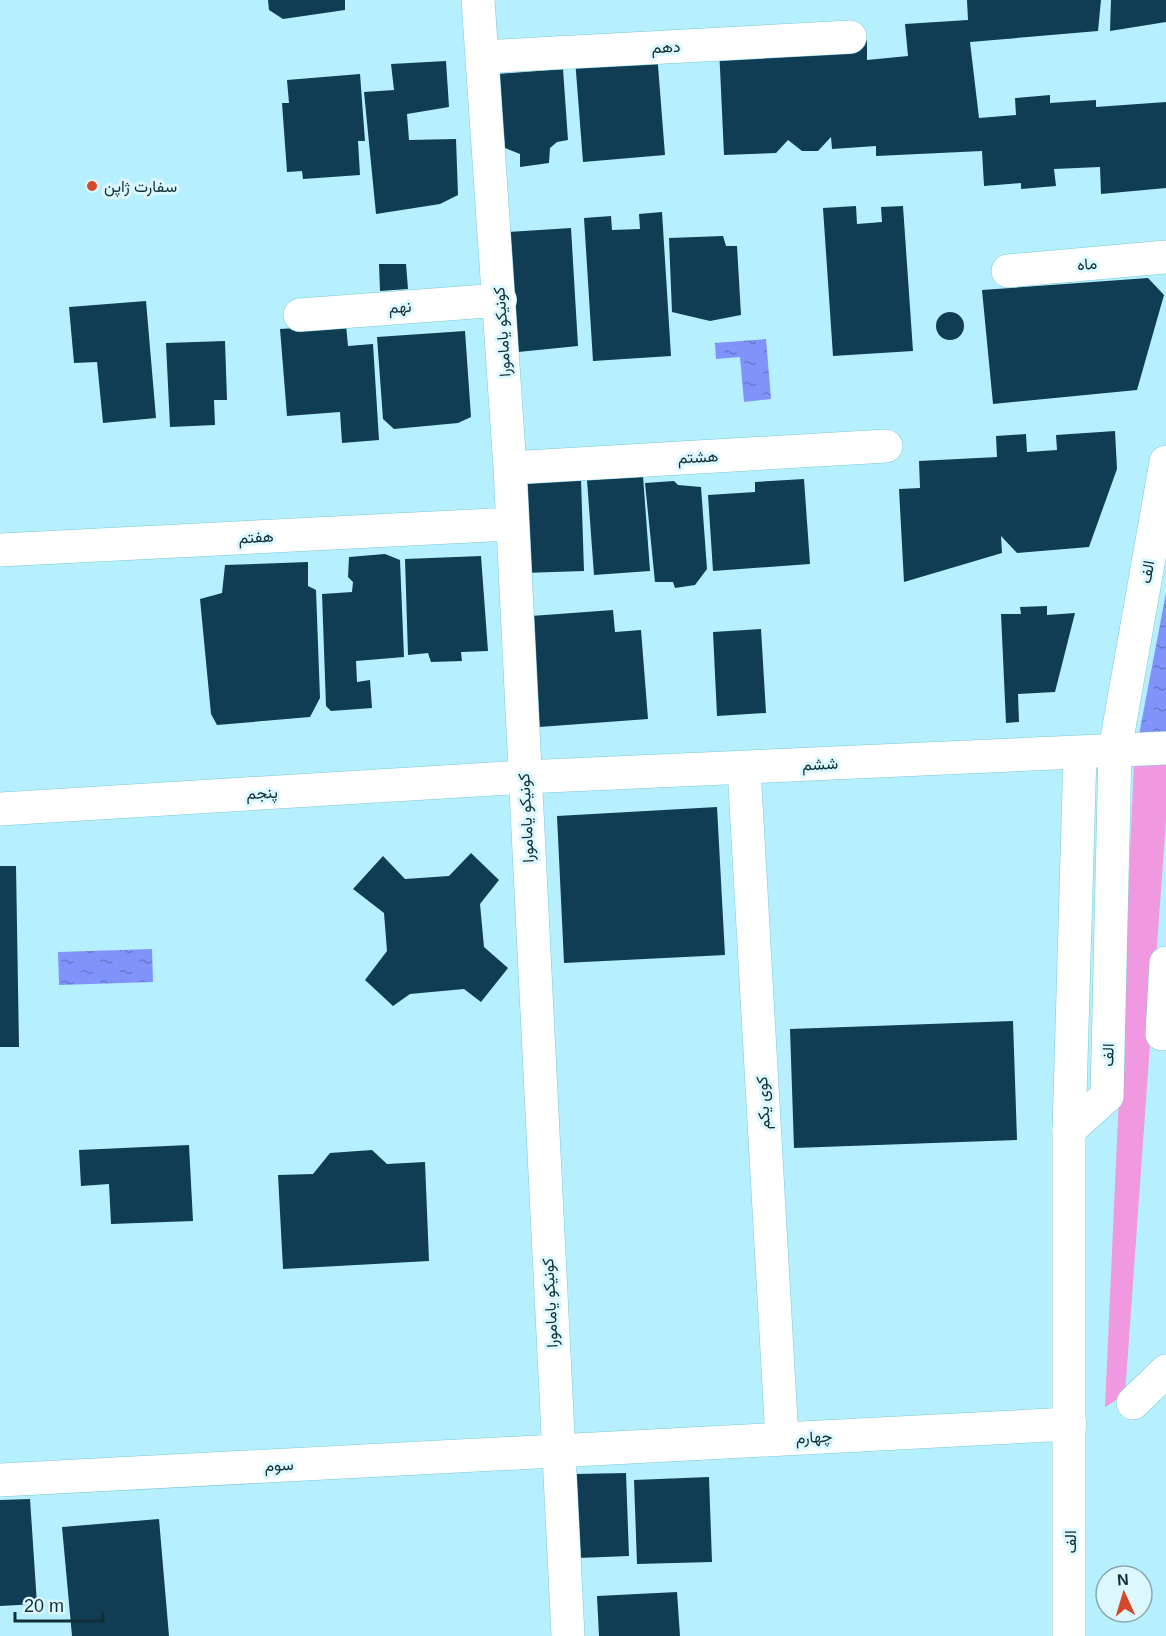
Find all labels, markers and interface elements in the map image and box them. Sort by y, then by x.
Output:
street label: دهم [651,38,681,58]
place label: سفارت ژاپن [104,178,177,198]
marker: سفارت ژاپن [85,179,99,193]
street label: ماه [1076,255,1098,273]
street label: کونیکو یامامورا [490,286,516,377]
street label: نهم [388,298,412,318]
street label: هشتم [677,447,719,469]
street label: هفتم [238,528,274,548]
street label: الف [1137,559,1157,585]
street label: ششم [801,755,839,775]
street label: کونیکو یامامورا [515,773,539,863]
street label: پنجم [246,784,278,805]
street label: الف [1099,1043,1117,1067]
street label: کوی یکم [753,1076,775,1130]
street label: کونیکو یامامورا [539,1258,563,1348]
street label: چهارم [795,1428,833,1449]
street label: سوم [264,1456,294,1476]
street label: الف [1062,1530,1079,1554]
north arrow [1094,1564,1154,1624]
text: N [1117,1571,1129,1588]
scale bar [15,1585,104,1623]
text: 20 m [24,1596,64,1616]

